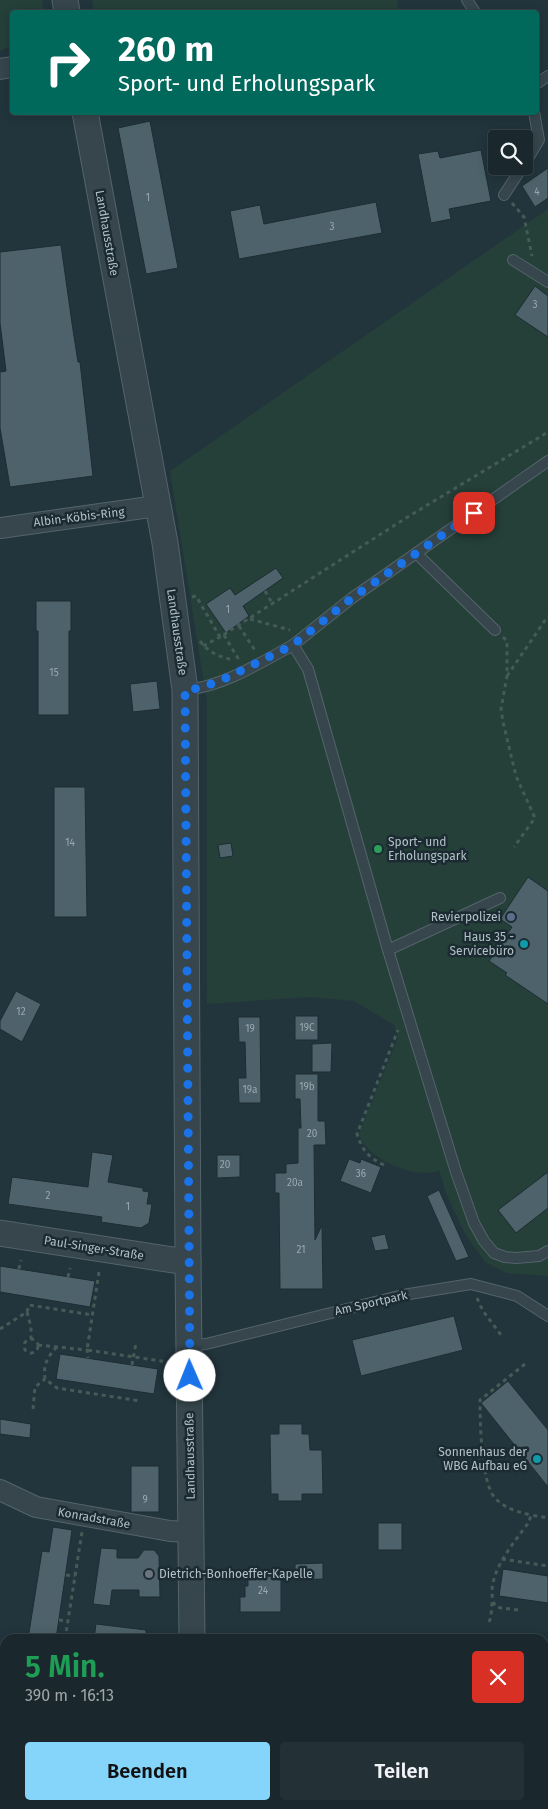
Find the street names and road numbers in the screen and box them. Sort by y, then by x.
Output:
street label: Landhausstraße [93,189,121,277]
street label: Albin-Köbis-Ring [33,504,126,530]
street label: Landhausstraße [164,588,190,676]
street label: Paul-Singer-Straße [43,1233,145,1263]
street label: Am Sportpark [333,1288,410,1318]
street label: Landhausstraße [182,1412,198,1500]
street label: Konradstraße [57,1505,131,1531]

